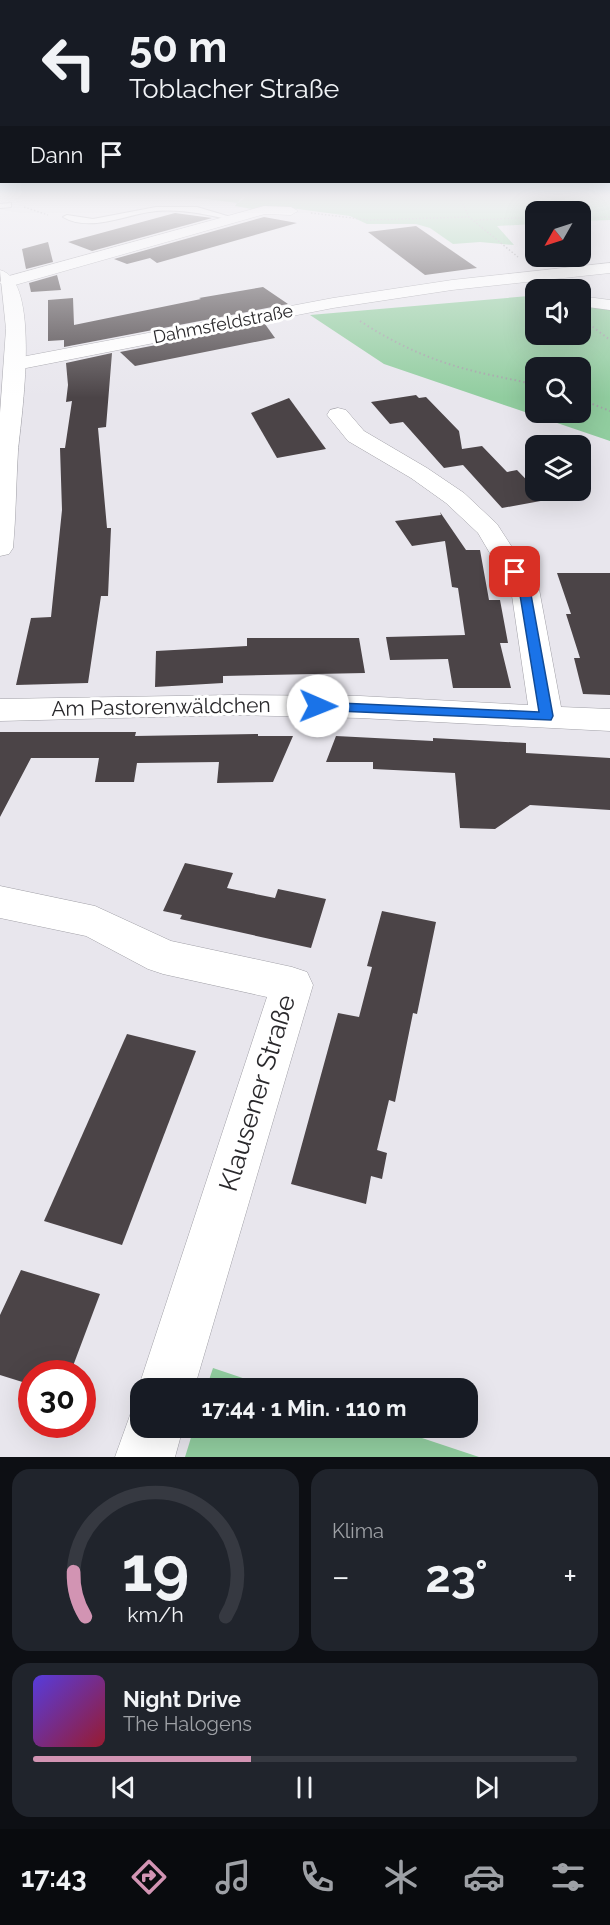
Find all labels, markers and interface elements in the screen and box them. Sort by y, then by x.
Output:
text: 50 m [129,23,227,72]
icon: left [30,24,108,102]
text: Toblacher Straße [129,73,339,104]
icon: arrive [95,138,128,171]
text: Dann [30,142,83,168]
north arrow [525,201,591,267]
map controls [525,201,591,501]
button: sound [525,279,591,345]
street label: Dahmsfeldstraße [151,300,295,347]
button: search [525,357,591,423]
button: layers [525,435,591,501]
pin [489,546,540,597]
icon: arrive [498,555,531,588]
position arrow [286,674,350,738]
street label: Am Pastorenwäldchen [51,692,271,721]
street label: Klausener Straße [213,991,301,1195]
speed limit sign: 30 [18,1360,96,1438]
text: 17:44 · 1 Min. · 110 m [202,1395,406,1421]
text: Klima [332,1519,384,1543]
text: 19 [122,1532,189,1606]
text: 23° [425,1550,488,1603]
text: − [332,1557,350,1596]
text: + [563,1557,577,1596]
text: km/h [127,1602,184,1627]
text: Night Drive [123,1686,241,1712]
text: The Halogens [123,1712,252,1736]
icon: previous [107,1771,140,1804]
icon: pause [288,1771,321,1804]
icon: next [470,1771,503,1804]
icon: directions [128,1856,170,1898]
icon: music [212,1856,254,1898]
icon: phone [296,1856,338,1898]
icon: climate [380,1856,422,1898]
icon: car [463,1856,505,1898]
icon: filters [547,1856,589,1898]
text: 17:43 [21,1862,87,1893]

